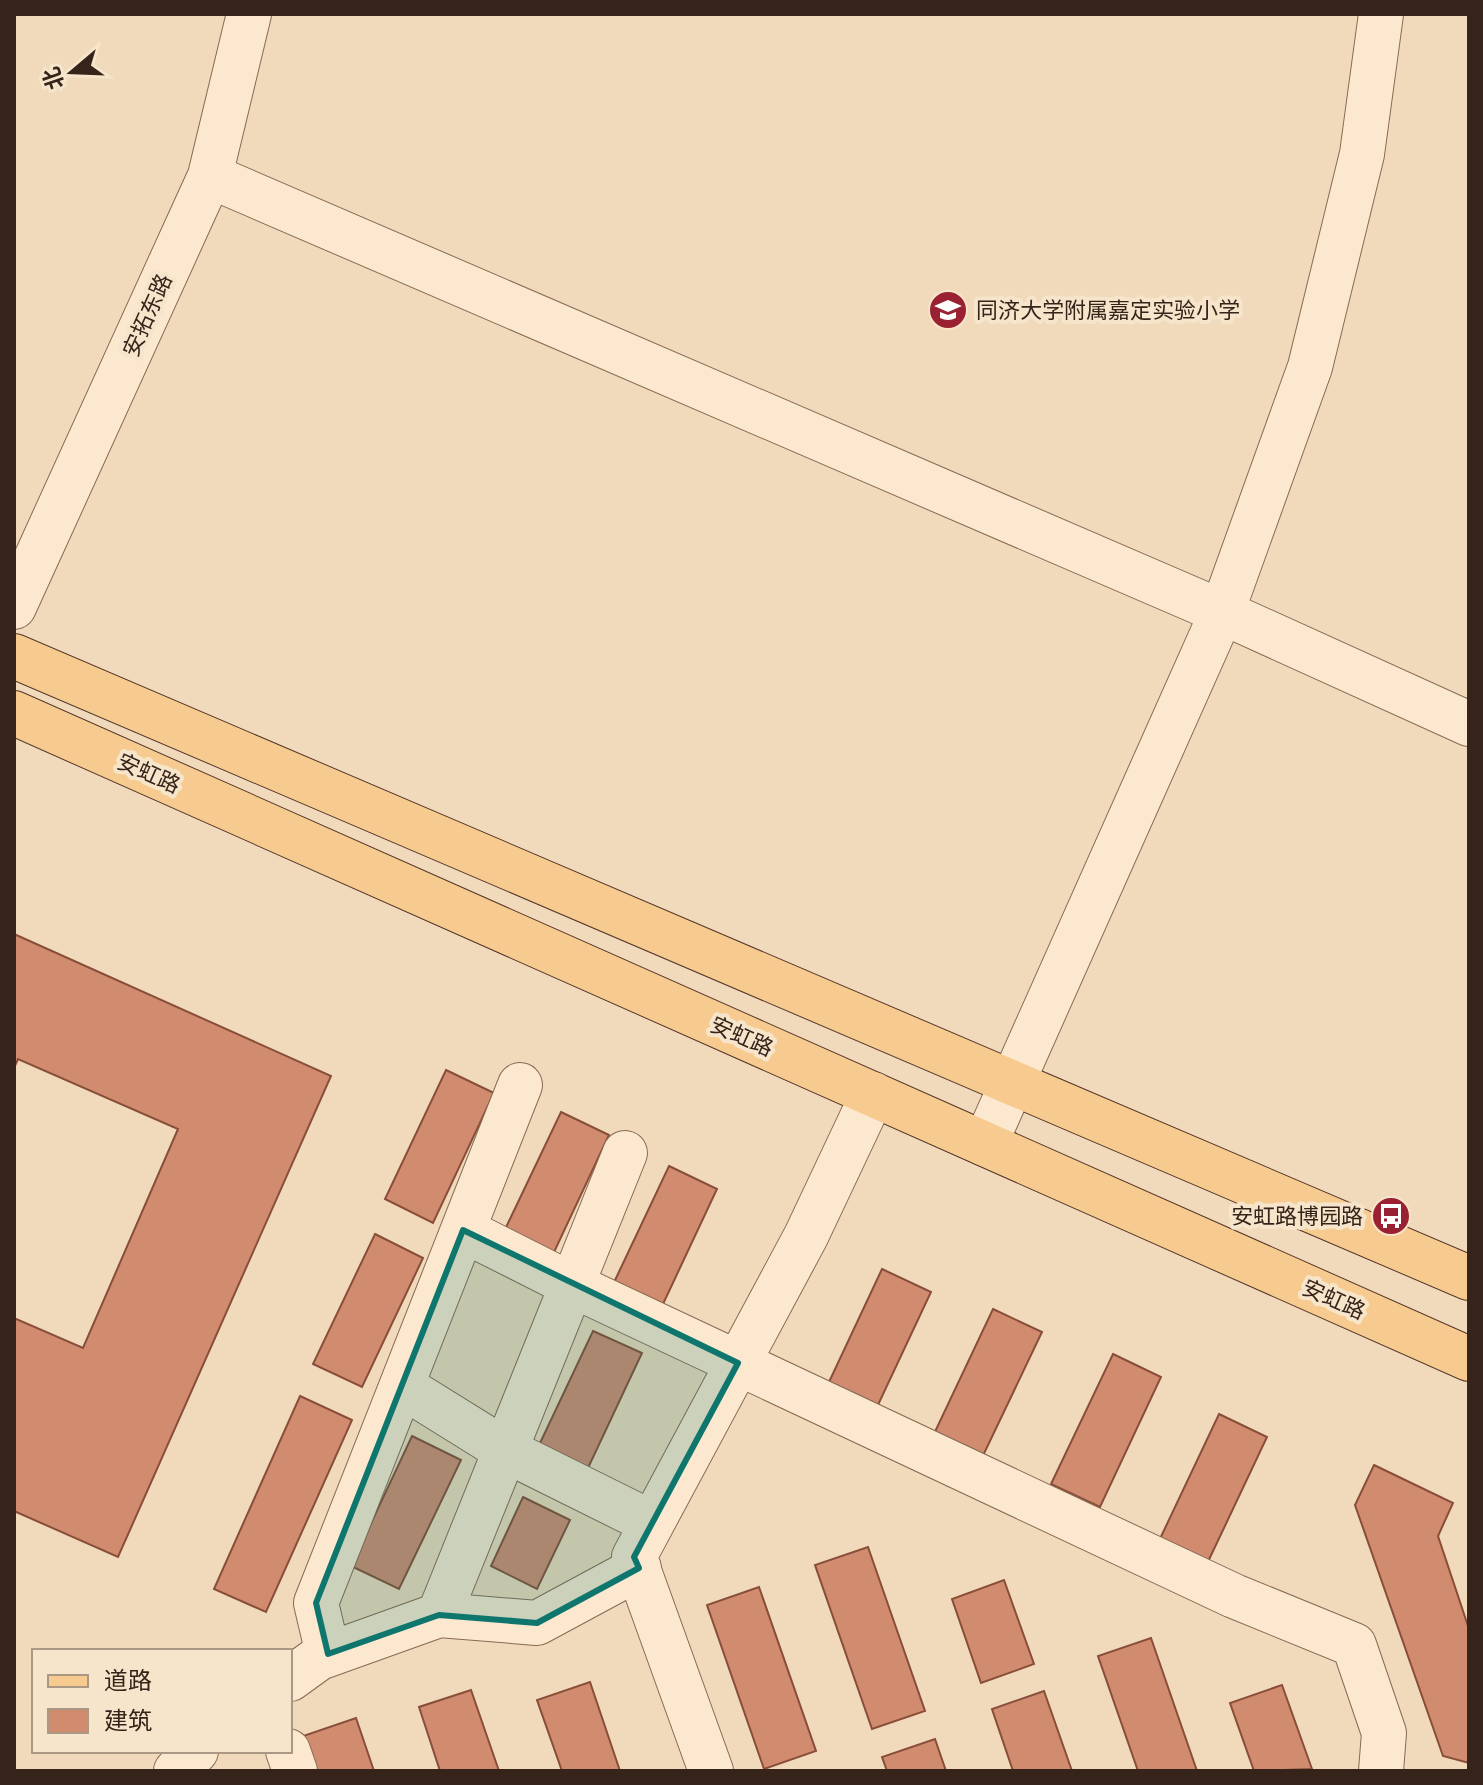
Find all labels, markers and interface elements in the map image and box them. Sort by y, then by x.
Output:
north arrow [32,32,112,112]
text: 北 [38,64,69,93]
street label: 安拓东路 [118,270,177,360]
school or university icon: 同济大学附属嘉定实验小学 [927,289,969,331]
place label: 同济大学附属嘉定实验小学 [976,298,1240,323]
street label: 安虹路 [114,749,184,798]
street label: 安虹路 [707,1012,777,1061]
bus stop icon: 安虹路博园路 [1370,1195,1412,1237]
place label: 安虹路博园路 [1231,1204,1363,1229]
street label: 安虹路 [1299,1275,1369,1324]
legend [32,1649,292,1753]
text: 道路 [104,1667,152,1695]
text: 建筑 [104,1707,152,1735]

